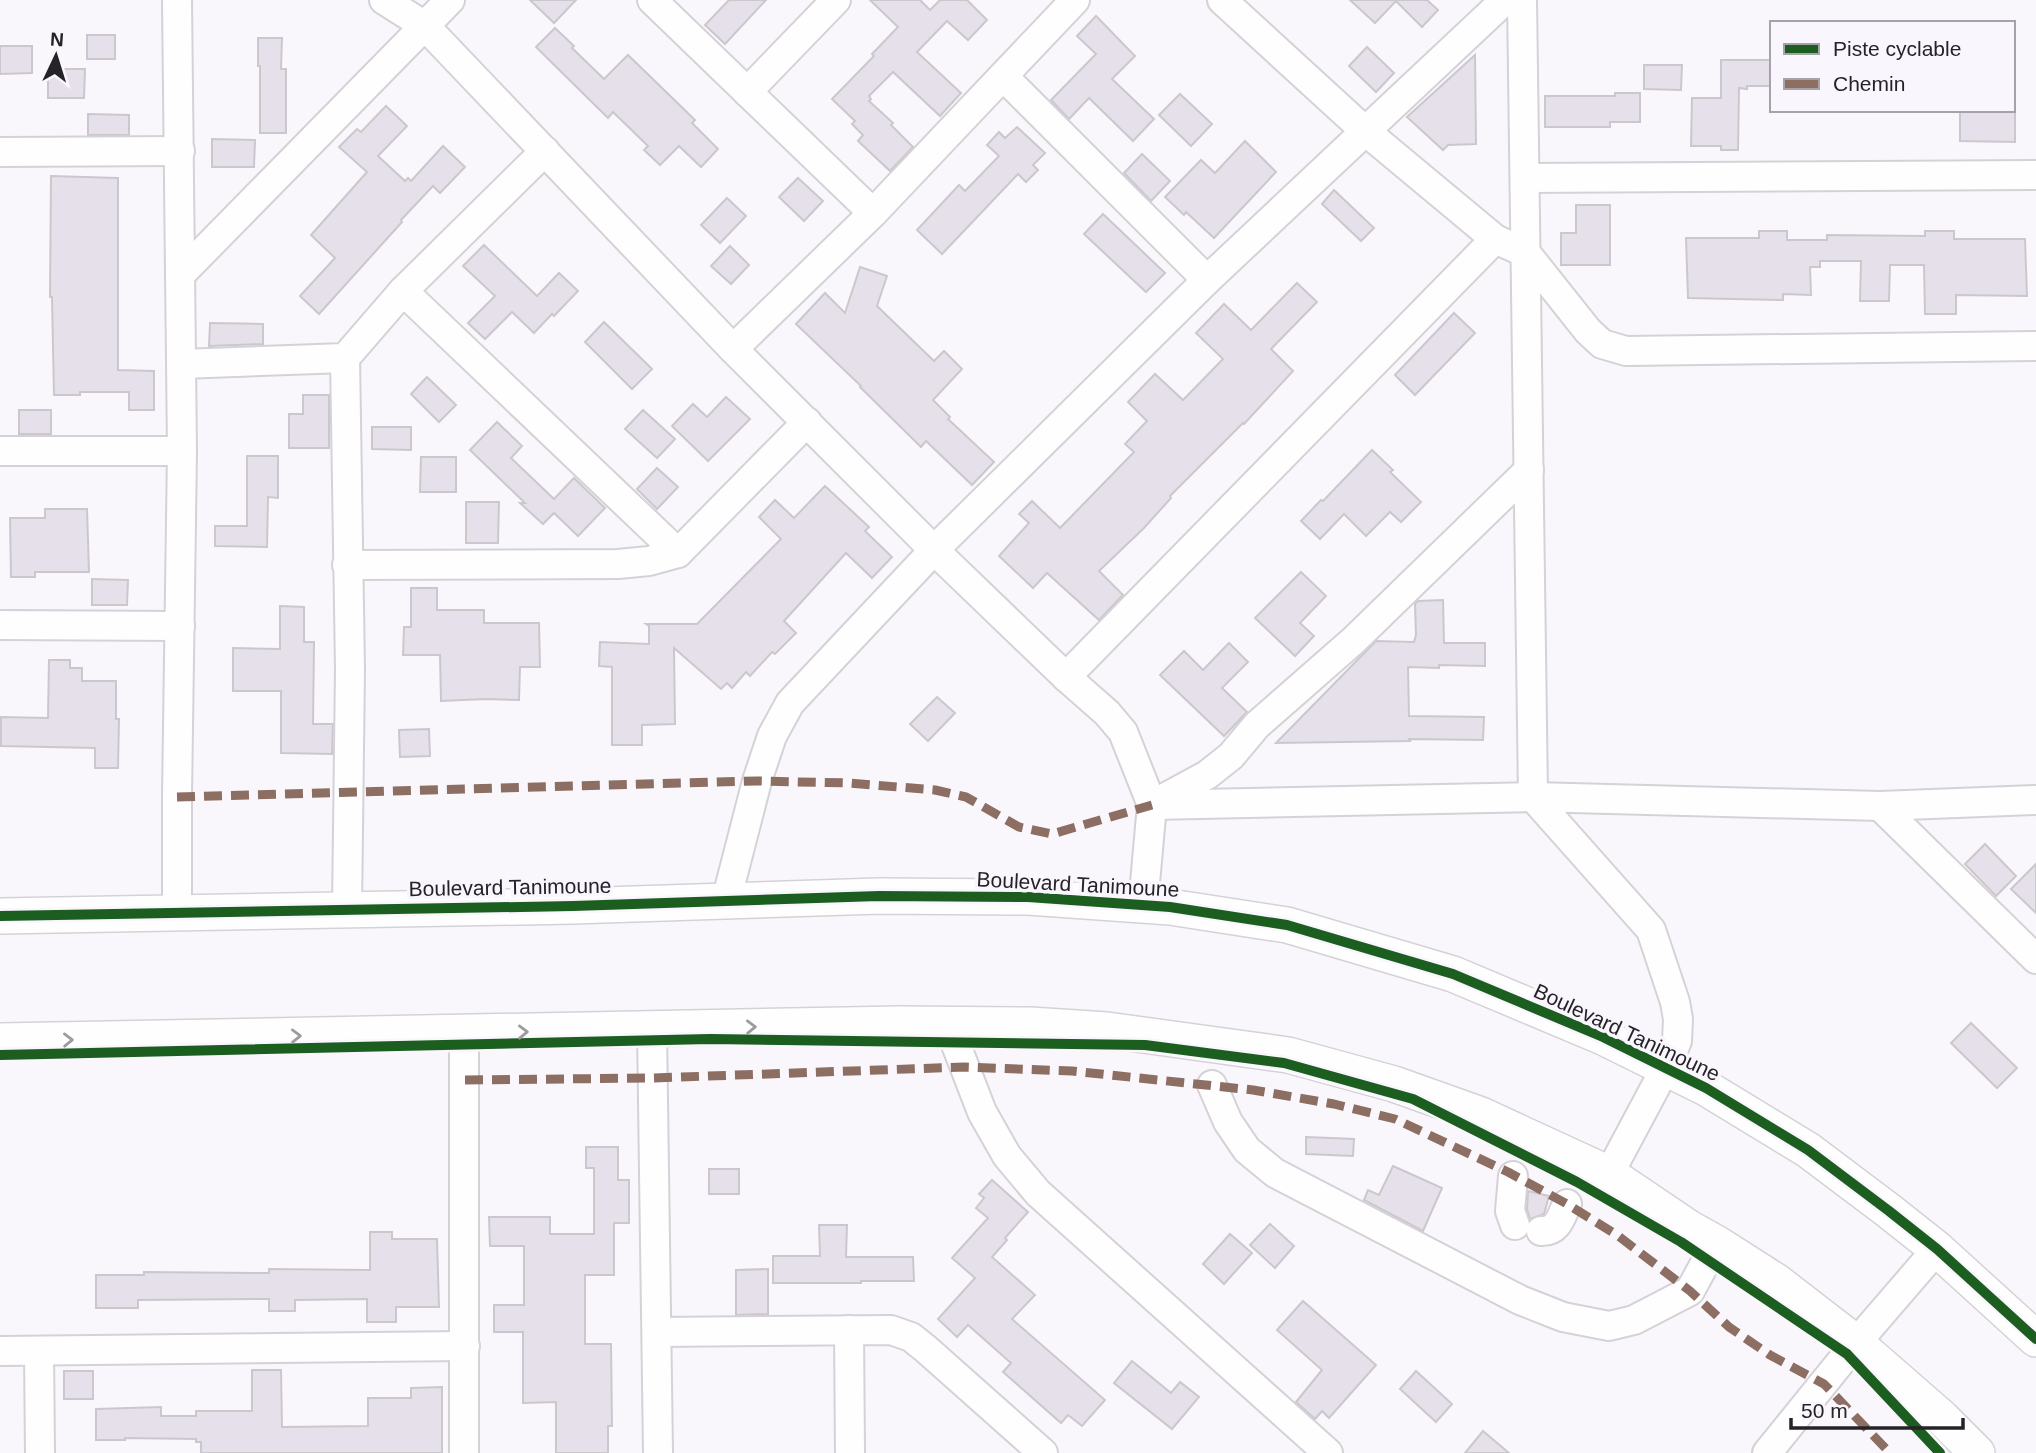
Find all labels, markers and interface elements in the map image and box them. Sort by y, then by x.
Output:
north arrow [21,21,91,91]
legend [1770,21,2015,112]
text: N [50,29,65,50]
text: Piste cyclable [1833,37,1961,60]
text: Chemin [1833,72,1905,95]
street label: Boulevard Tanimoune [976,867,1180,901]
street label: Boulevard Tanimoune [408,874,612,900]
street label: Boulevard Tanimoune [1530,979,1724,1085]
one-way arrow [746,1019,756,1035]
one-way arrow [518,1024,529,1039]
one-way arrow [291,1028,301,1044]
one-way arrow [63,1032,74,1048]
scale bar [1791,1386,1962,1430]
text: 50 m [1801,1399,1848,1422]

